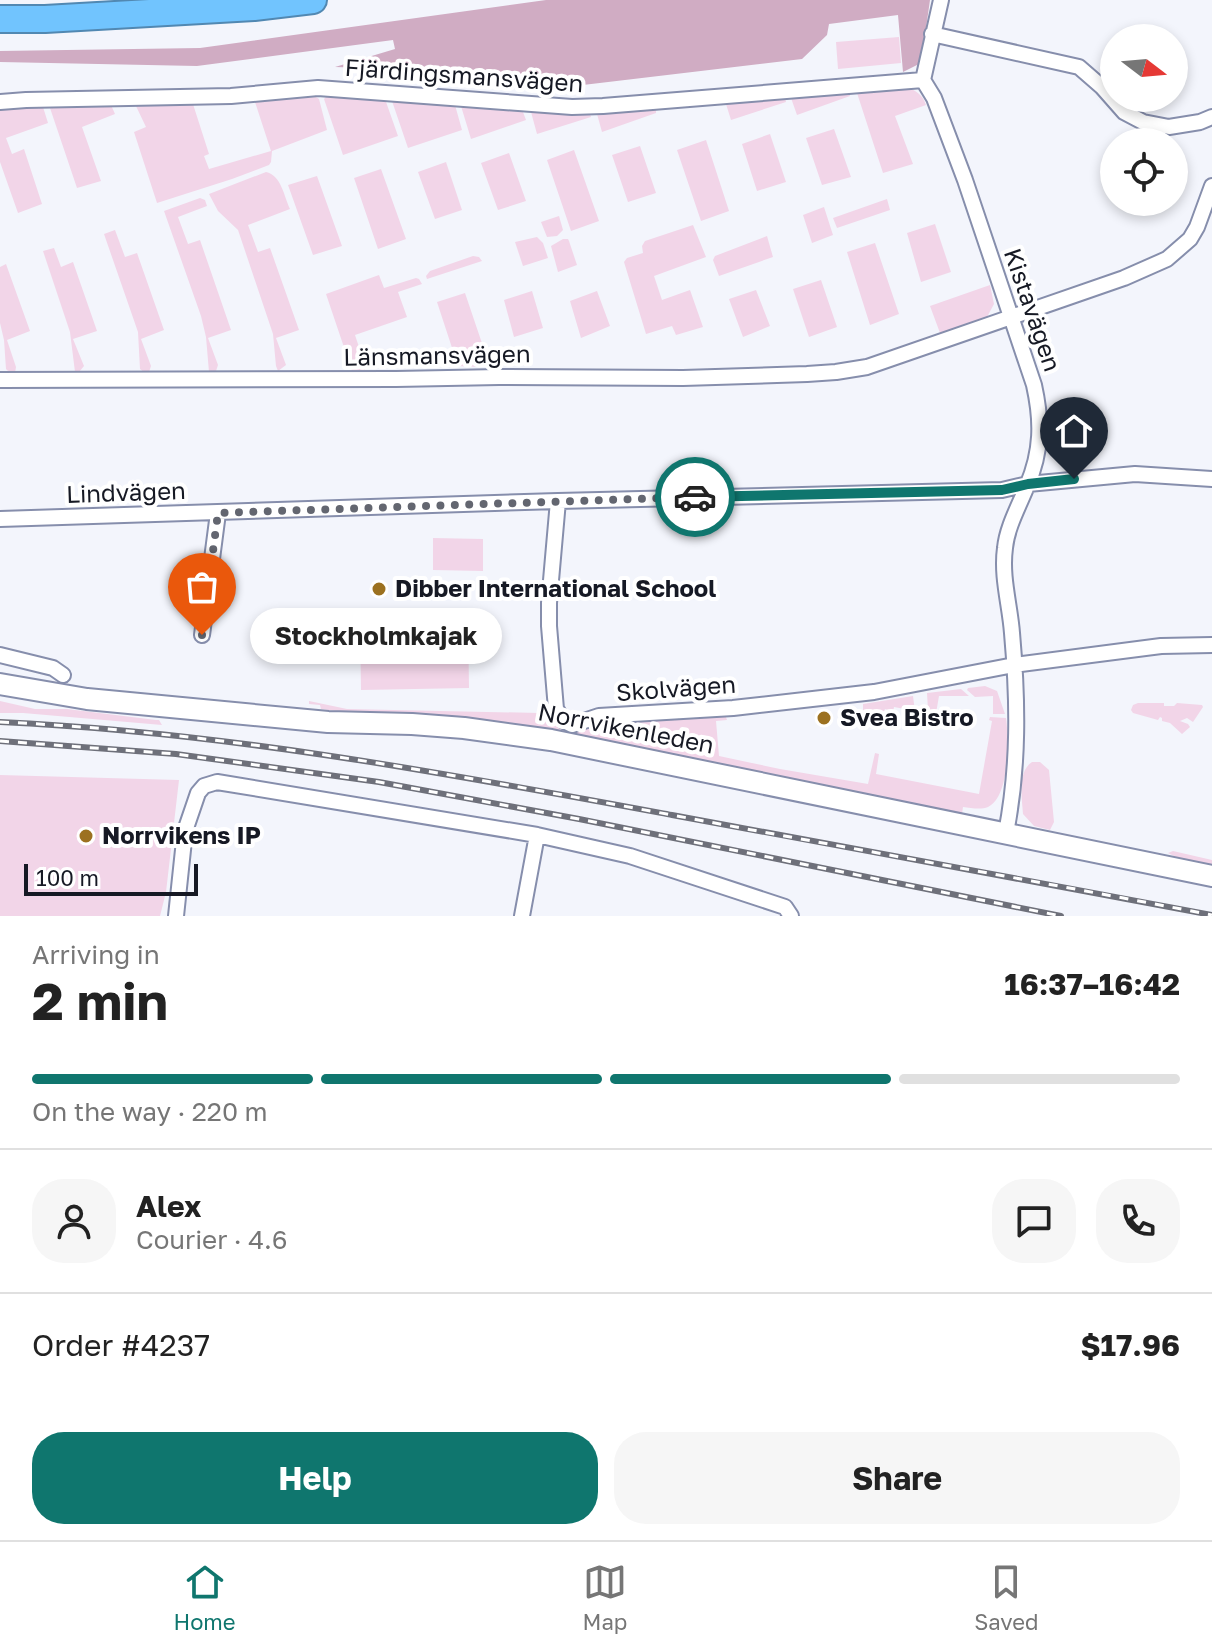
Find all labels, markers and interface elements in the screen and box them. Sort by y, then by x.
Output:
north arrow [1100,24,1188,112]
map controls [1100,24,1188,216]
street label: Fjärdingsmansvägen [344,52,584,97]
button: locate [1100,128,1188,216]
street label: Kistavägen [999,244,1068,375]
street label: Länsmansvägen [343,338,531,371]
pin [1040,397,1108,479]
icon: home [1052,409,1096,453]
courier [655,457,735,537]
street label: Lindvägen [66,475,186,508]
icon: car [673,475,717,519]
pin [168,553,236,635]
icon: bag [180,565,224,609]
place label: Dibber International School [395,573,716,602]
marker: Dibber International School [370,580,388,598]
callout: Stockholmkajak [250,607,502,663]
text: Stockholmkajak [274,620,478,651]
street label: Skolvägen [615,669,737,706]
street label: Norrvikenleden [536,696,717,759]
place label: Svea Bistro [840,702,974,731]
marker: Svea Bistro [815,709,833,727]
place label: Norrvikens IP [102,820,261,849]
marker: Norrvikens IP [77,827,95,845]
scale bar [24,860,198,896]
text: 100 m [36,864,99,891]
text: Arriving in [32,939,160,970]
text: 16:37–16:42 [1004,966,1180,1002]
text: 2 min [32,969,168,1031]
text: On the way · 220 m [32,1096,268,1127]
button: person [32,1179,116,1263]
button: chat [992,1179,1076,1263]
button: phone [1096,1179,1180,1263]
text: Alex [136,1188,201,1224]
text: Courier · 4.6 [136,1224,288,1255]
text: Order #4237 [32,1327,210,1363]
text: $17.96 [1080,1327,1180,1363]
button: Help [32,1432,598,1524]
button: Share [614,1432,1180,1524]
tab: Home [173,1560,236,1635]
tab: Map [582,1560,627,1635]
tab: Saved [974,1560,1039,1635]

